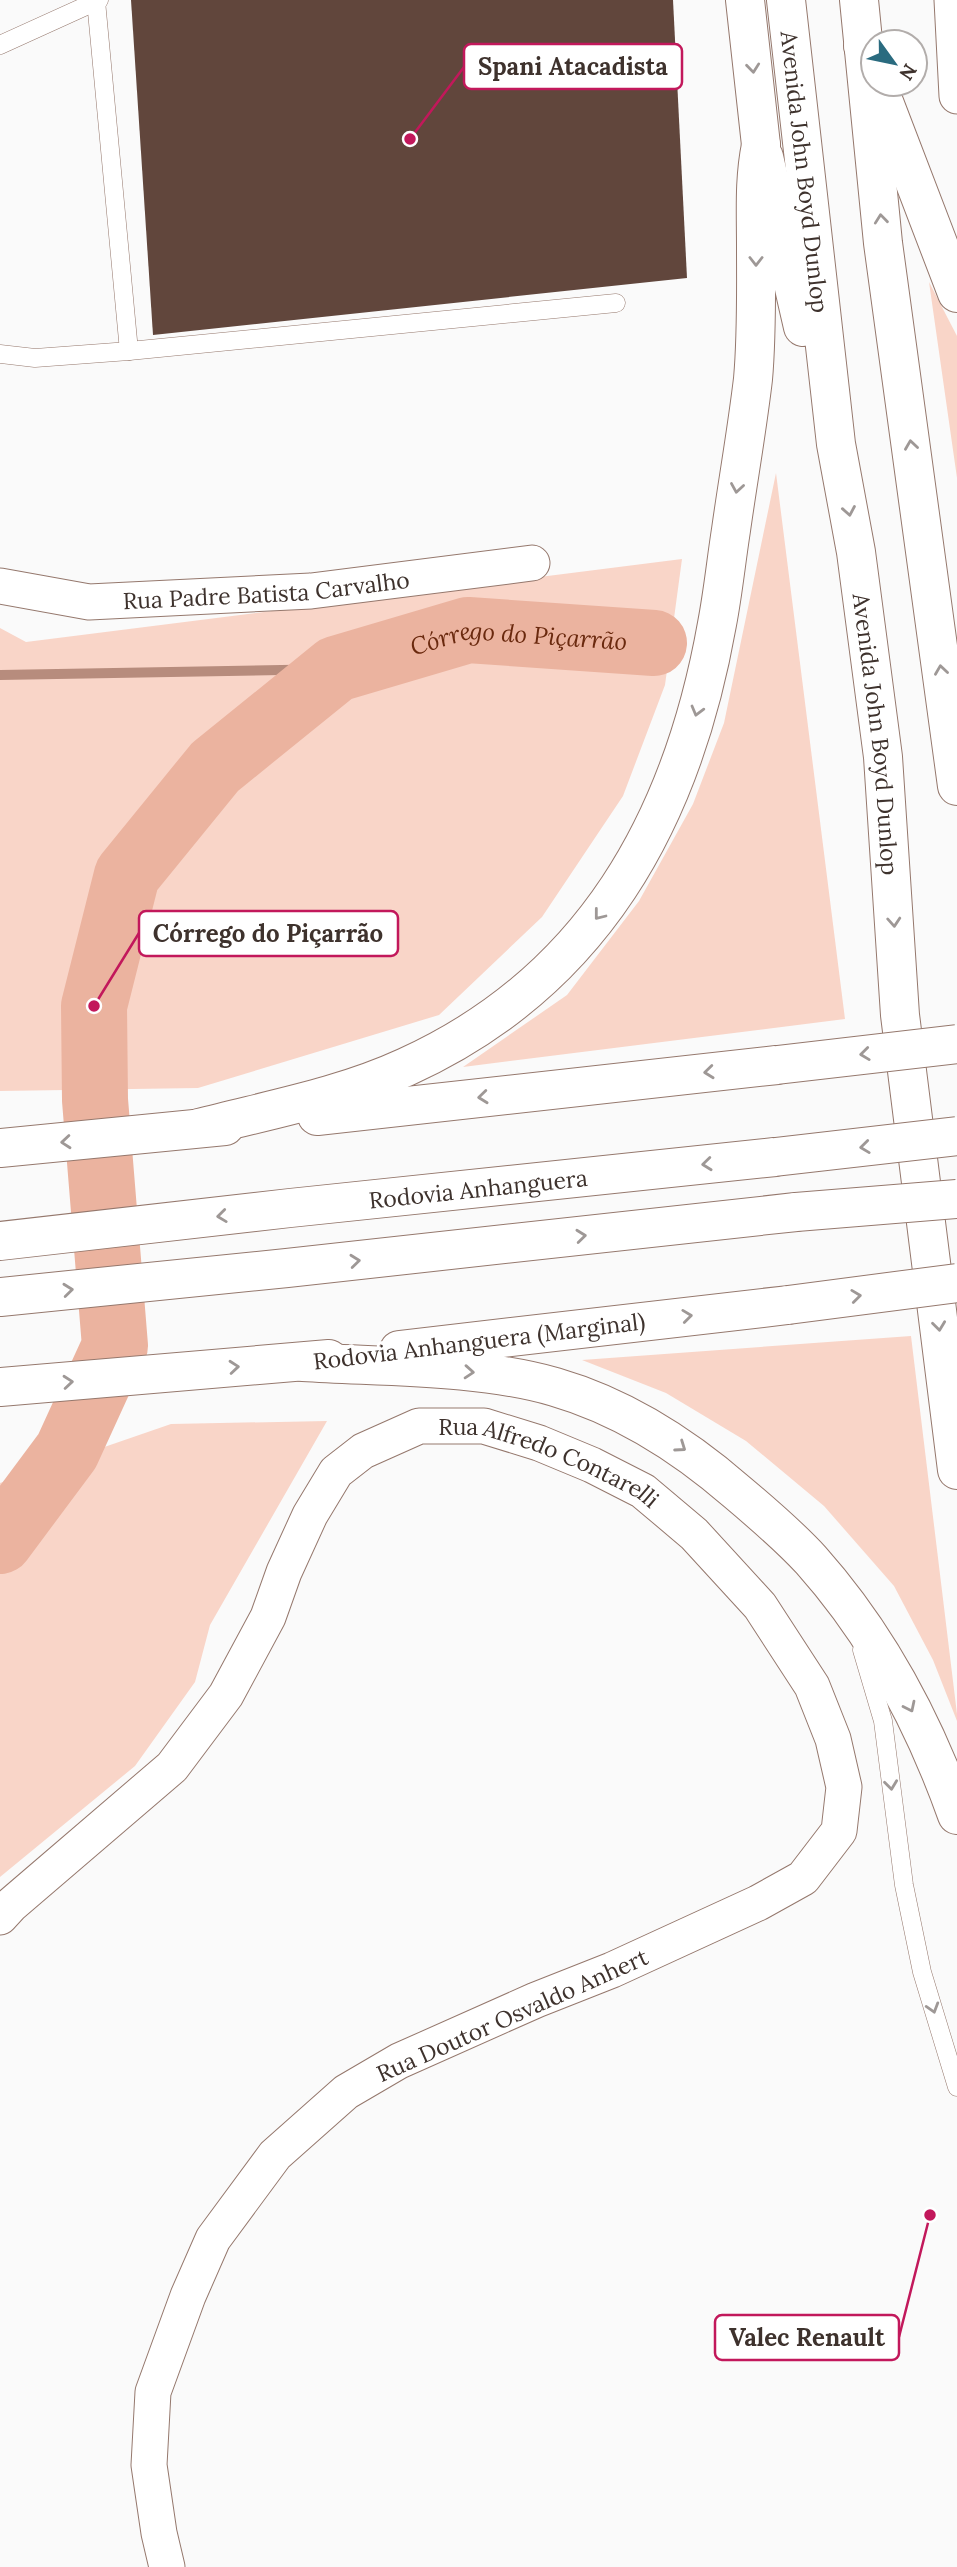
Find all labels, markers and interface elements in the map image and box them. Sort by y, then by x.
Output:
street label: Avenida John Boyd Dunlop [775,28,836,314]
north arrow [859,28,929,98]
callout: Spani Atacadista [464,44,682,89]
text: Spani Atacadista [478,51,668,82]
text: N [894,60,922,85]
one-way arrow [745,62,760,74]
one-way arrow [874,213,889,224]
one-way arrow [748,257,764,267]
one-way arrow [903,439,918,451]
one-way arrow [730,482,745,494]
one-way arrow [840,505,855,517]
street label: Rua Padre Batista Carvalho [122,564,411,615]
street label: Avenida John Boyd Dunlop [847,590,905,876]
water label: Córrego do Piçarrão [406,615,628,662]
one-way arrow [934,664,949,676]
one-way arrow [691,705,705,717]
one-way arrow [595,908,608,920]
callout: Córrego do Piçarrão [139,911,398,956]
one-way arrow [886,917,901,928]
text: Córrego do Piçarrão [153,918,383,949]
one-way arrow [859,1047,871,1062]
one-way arrow [704,1065,715,1080]
one-way arrow [477,1090,489,1105]
one-way arrow [60,1134,71,1149]
one-way arrow [859,1139,870,1154]
one-way arrow [701,1157,713,1172]
street label: Rodovia Anhanguera [367,1162,589,1214]
one-way arrow [216,1208,228,1223]
one-way arrow [576,1229,587,1244]
one-way arrow [349,1253,361,1268]
one-way arrow [63,1283,74,1298]
one-way arrow [850,1289,862,1304]
street label: Rodovia Anhanguera (Marginal) [311,1306,647,1377]
one-way arrow [682,1309,693,1324]
one-way arrow [932,1320,947,1332]
one-way arrow [229,1360,240,1375]
one-way arrow [464,1365,475,1380]
one-way arrow [63,1375,74,1390]
street label: Rua Alfredo Contarelli [438,1412,666,1513]
one-way arrow [673,1439,686,1451]
one-way arrow [902,1700,916,1712]
one-way arrow [883,1779,898,1791]
street label: Rua Doutor Osvaldo Anhert [372,1942,652,2088]
one-way arrow [924,2002,939,2014]
callout: Valec Renault [715,2315,899,2360]
text: Valec Renault [729,2322,886,2353]

